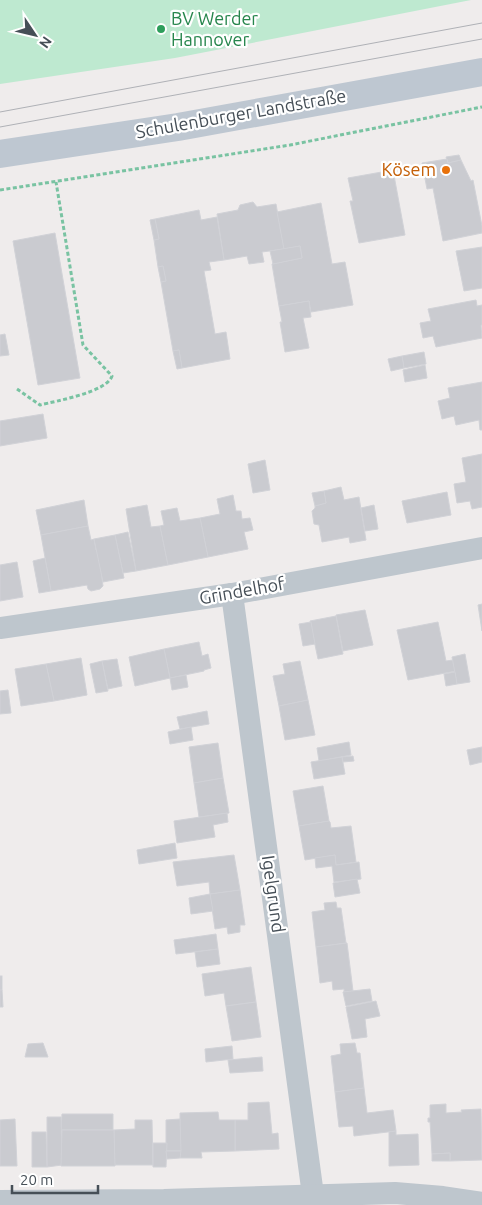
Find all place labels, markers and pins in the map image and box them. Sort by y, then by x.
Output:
place label: BV Werder Hannover [171,8,258,49]
marker: BV Werder Hannover [155,23,167,35]
place label: Kösem [381,159,436,179]
marker: Kösem [440,164,452,176]

